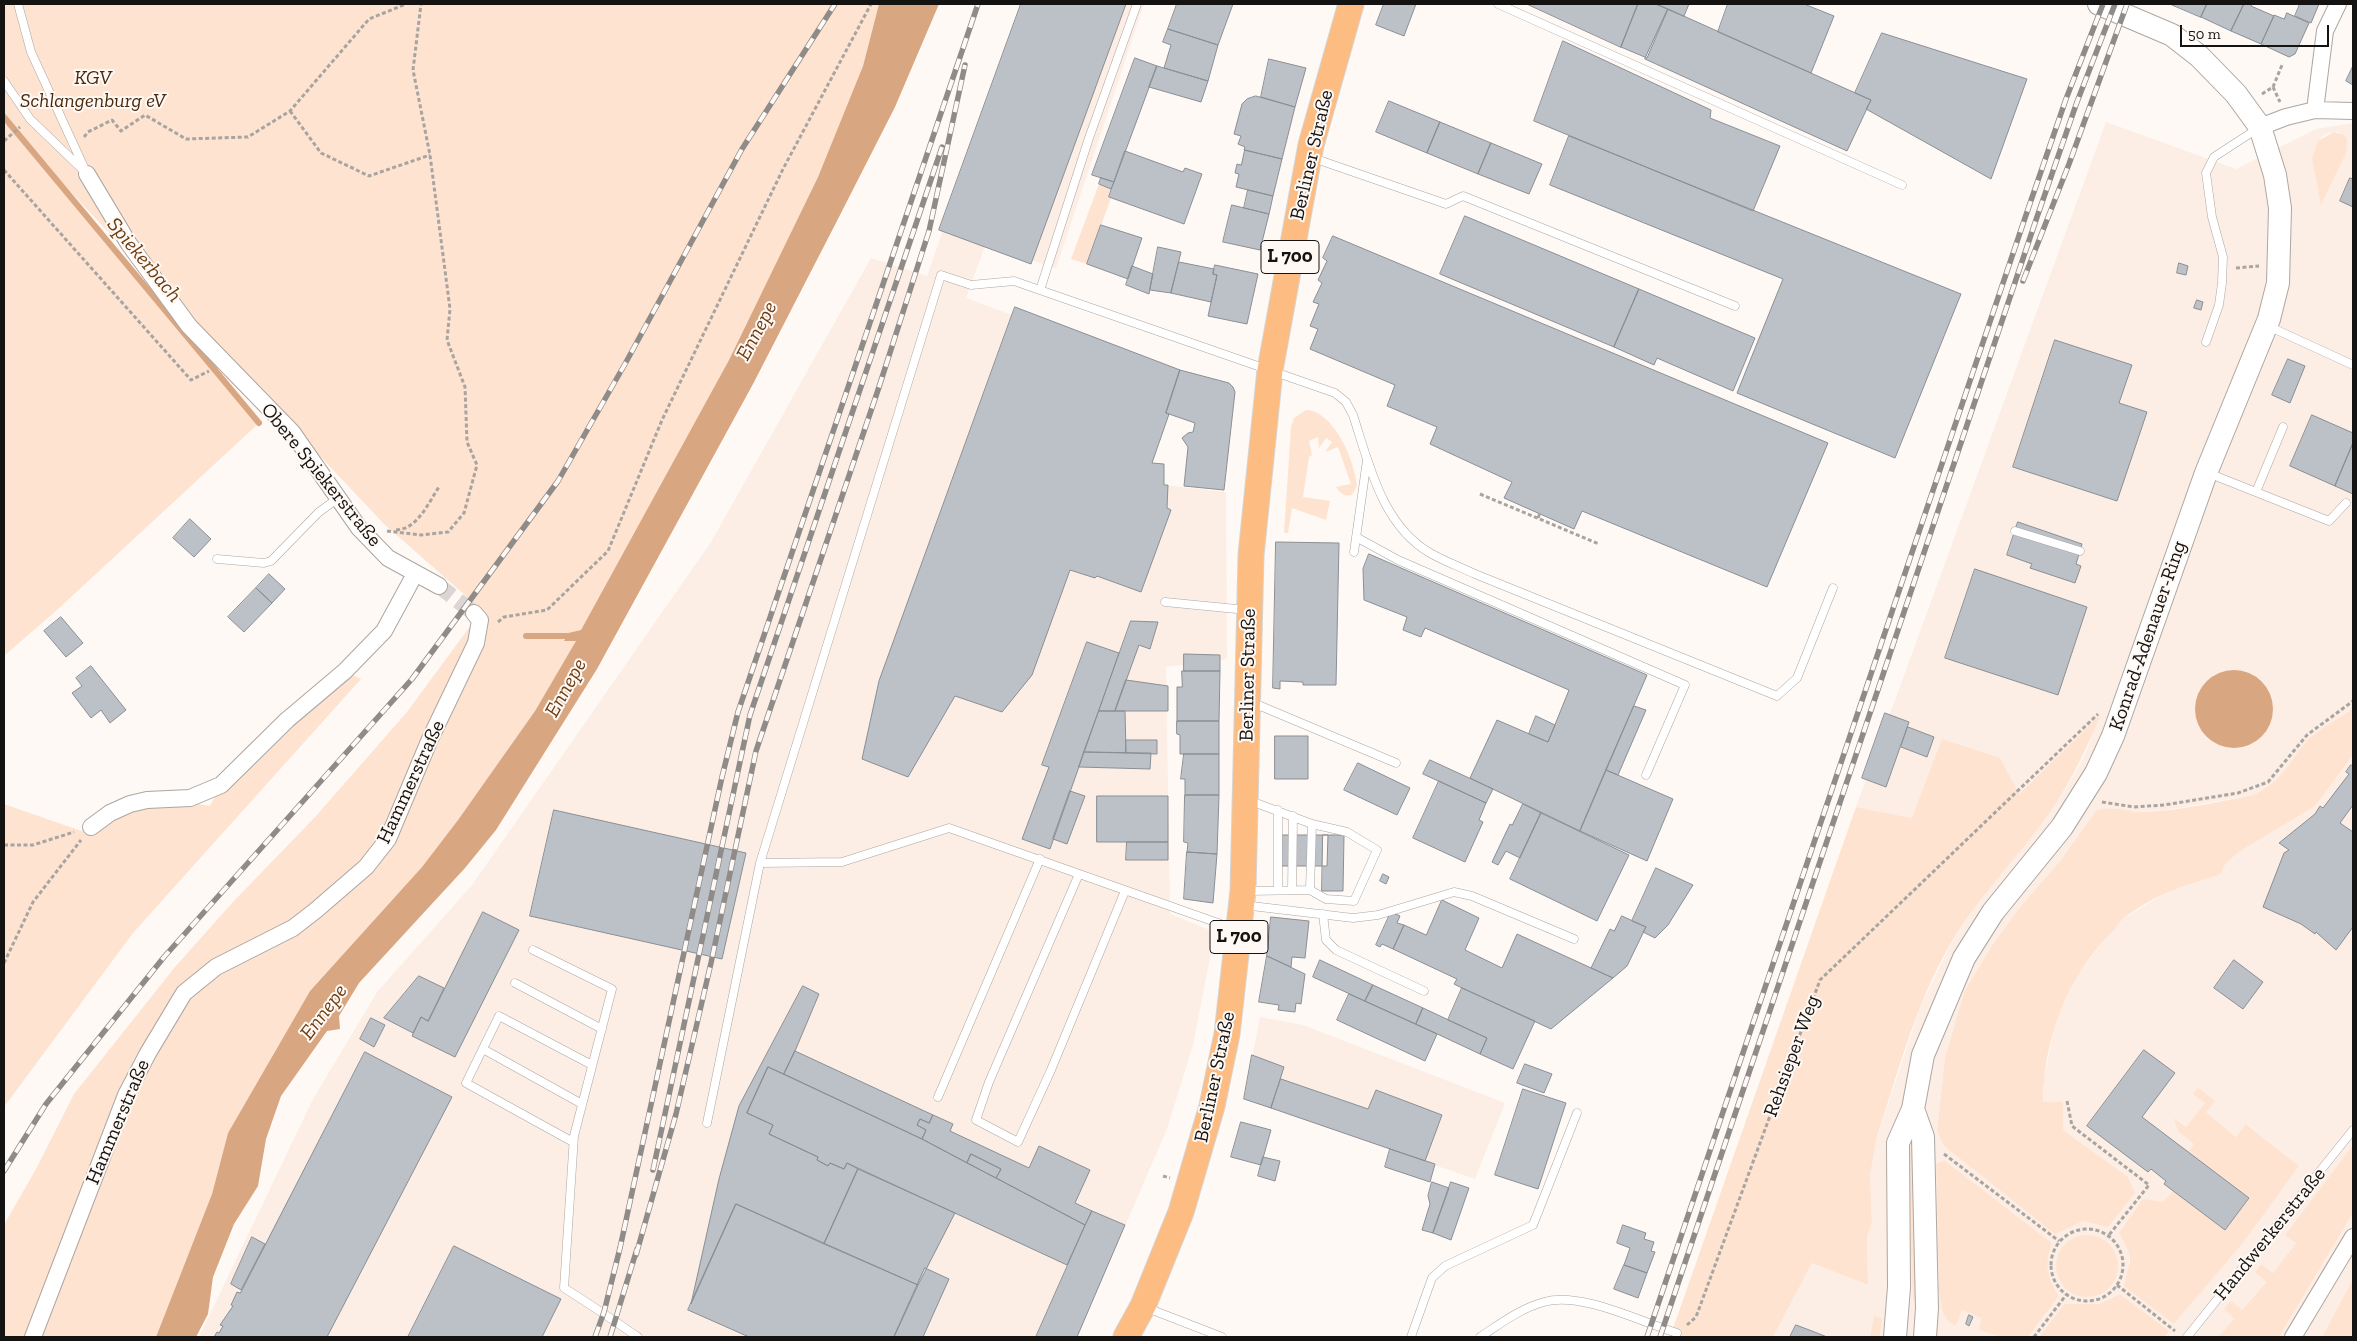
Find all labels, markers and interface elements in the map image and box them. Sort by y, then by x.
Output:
scale bar [2182,15,2331,47]
text: 50 m [2188,25,2221,43]
park label: KGV Schlangenburg eV [20,66,166,113]
street label: Berliner Straße [1285,87,1339,223]
water label: Spiekerbach [101,212,187,308]
road number: L 700 [1261,240,1319,274]
water label: Ennepe [731,297,783,365]
street label: Obere Spiekerstraße [256,398,386,552]
street label: Konrad-Adenauer-Ring [2104,538,2192,734]
street label: Berliner Straße [1235,608,1261,742]
water label: Ennepe [540,654,592,722]
street label: Hammerstraße [372,716,450,848]
road number: L 700 [1210,920,1268,954]
water label: Ennepe [295,979,353,1045]
street label: Rehsieper Weg [1759,992,1825,1120]
street label: Berliner Straße [1189,1009,1241,1145]
street label: Hammerstraße [81,1056,155,1188]
street label: Handwerkerstraße [2209,1163,2331,1305]

